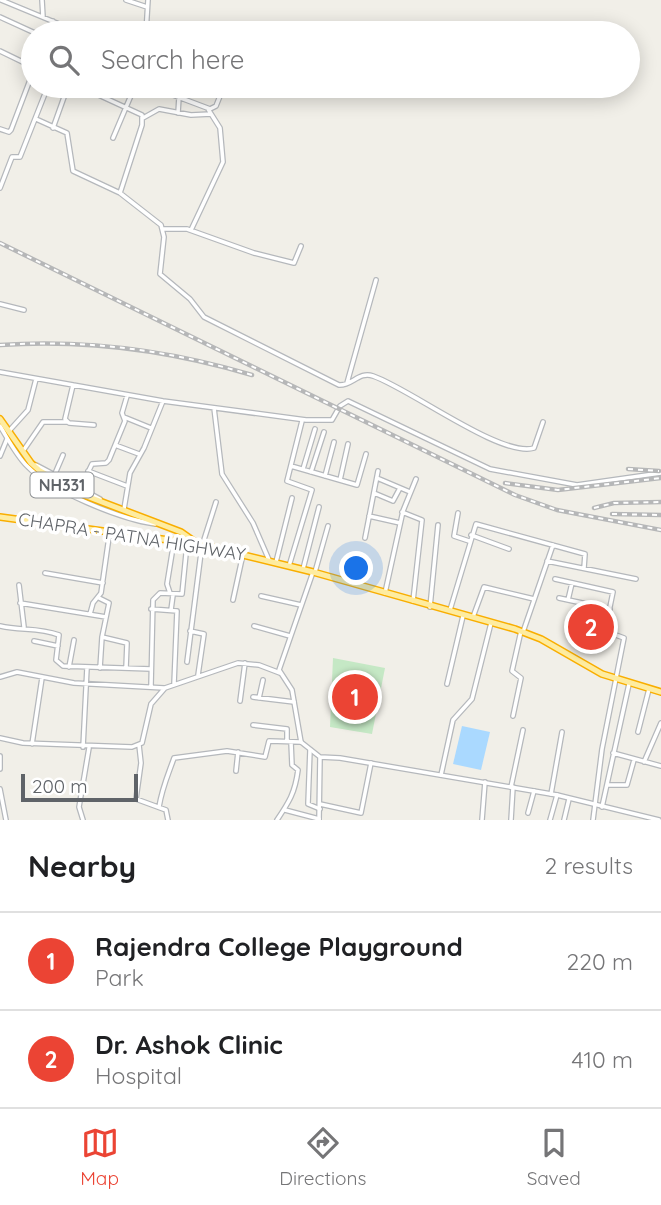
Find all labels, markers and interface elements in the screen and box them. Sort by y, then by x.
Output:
search box [21,21,640,98]
icon: search [45,41,83,79]
text: Search here [101,43,245,76]
road number: NH331 [31,472,94,498]
street label: CHAPRA - PATNA HIGHWAY [17,507,247,566]
your location [339,551,373,585]
pin: 2 [568,601,614,653]
pin: 1 [332,671,378,723]
scale bar [21,771,138,803]
text: 200 m [32,774,88,798]
text: Nearby [28,847,136,885]
text: 2 results [544,851,633,880]
text: Rajendra College Playground [95,930,463,963]
text: 1 [47,947,55,976]
text: 220 m [567,947,633,976]
text: Park [95,963,144,992]
text: Dr. Ashok Clinic [95,1028,283,1061]
text: 2 [44,1045,58,1074]
text: 410 m [572,1045,633,1074]
text: Hospital [95,1061,182,1090]
tab: Map [80,1124,119,1190]
tab: Directions [279,1124,366,1190]
tab: Saved [527,1124,581,1190]

